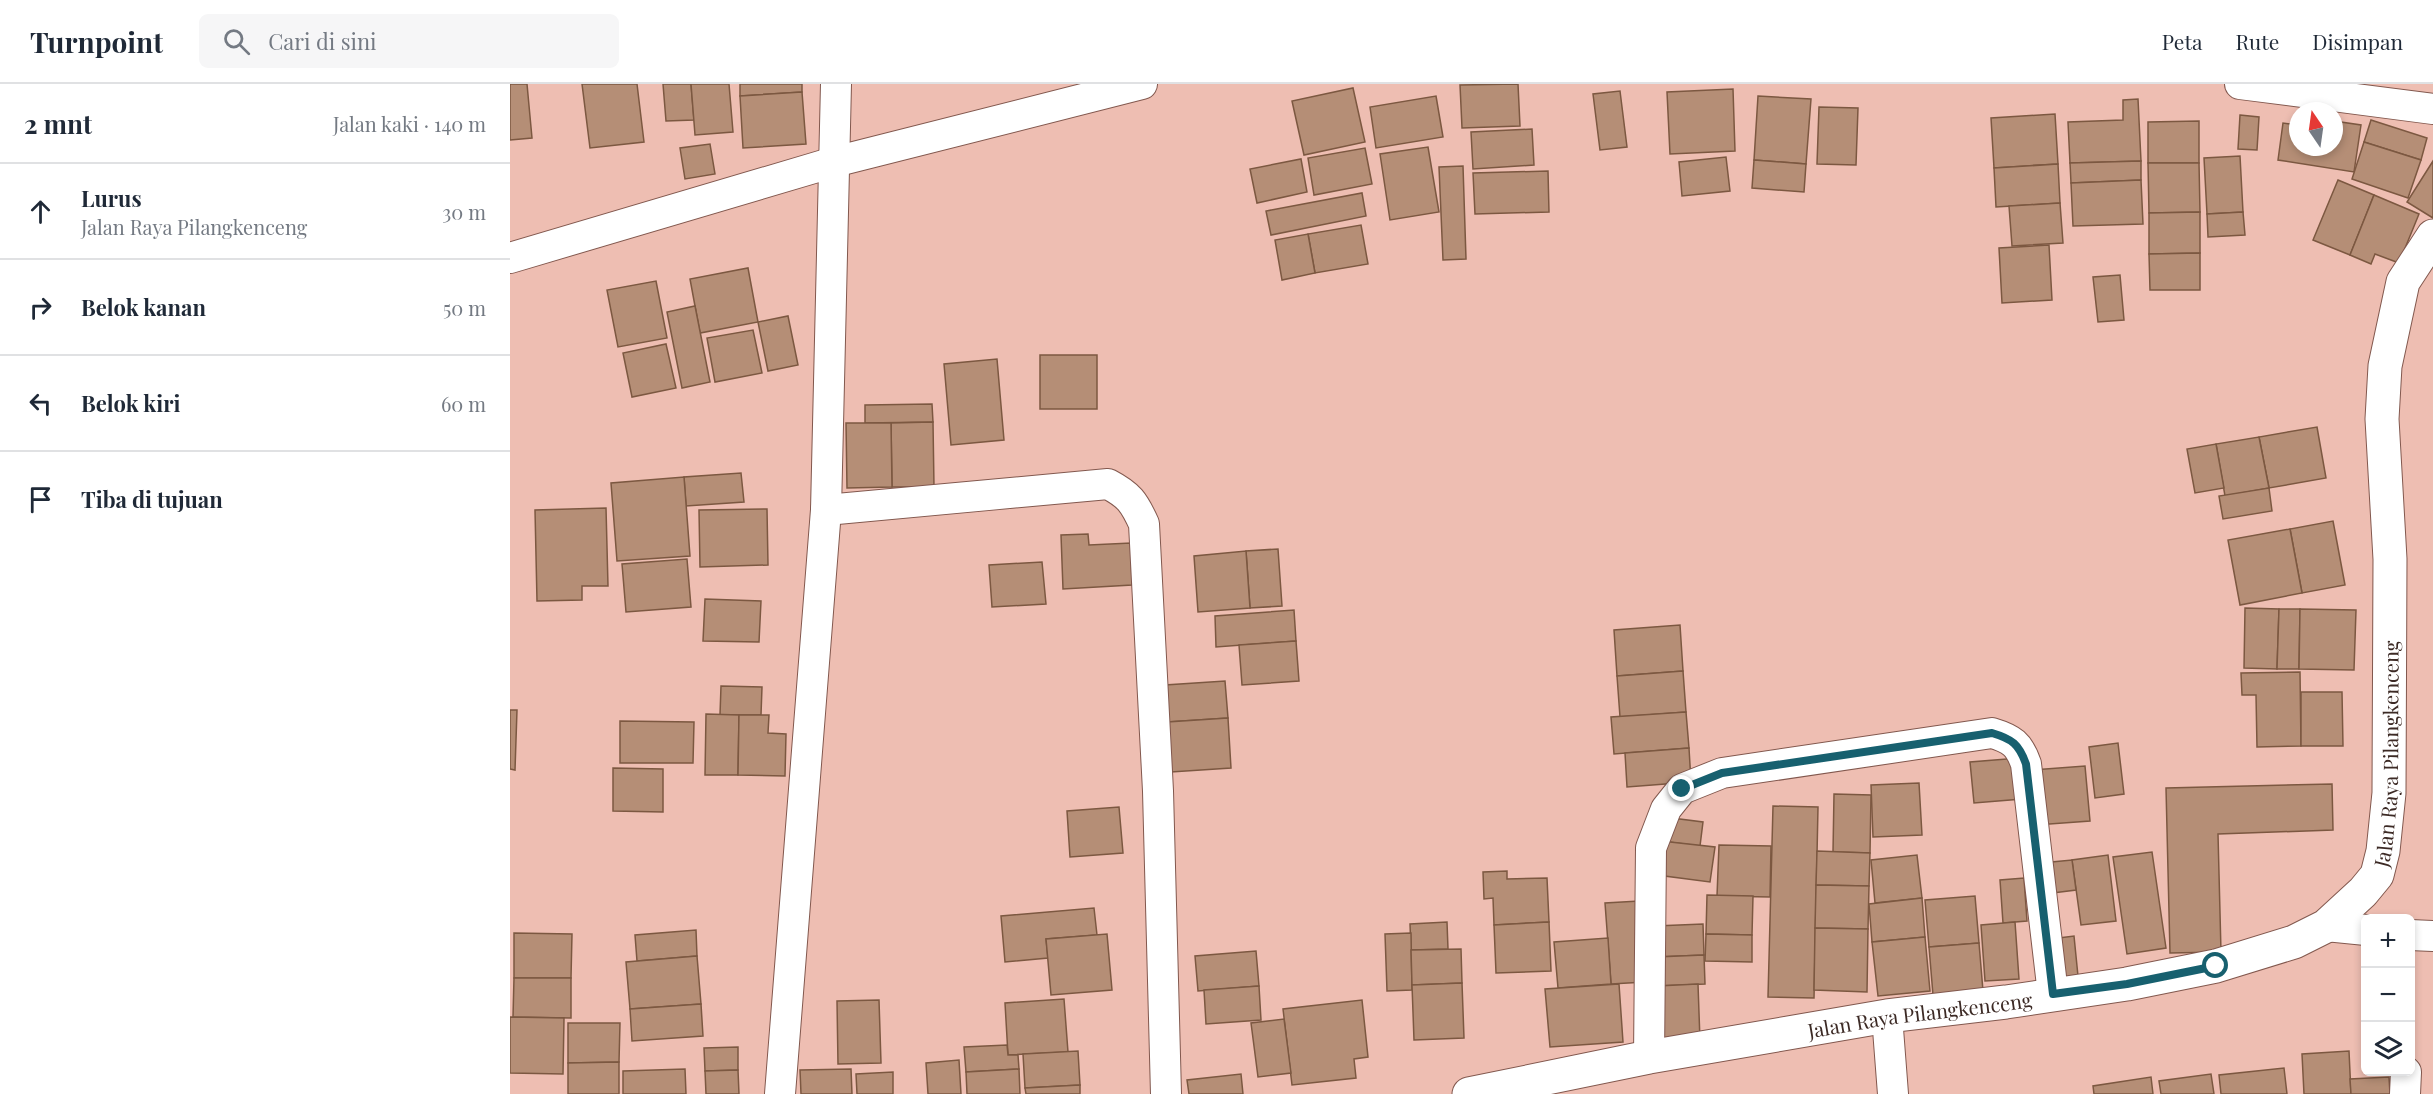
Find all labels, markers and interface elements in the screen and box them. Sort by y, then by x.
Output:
search box [199,14,619,68]
text: Turnpoint [30,23,163,60]
icon: search [220,25,253,58]
text: Cari di sini [268,26,377,56]
text: Peta [2162,27,2202,55]
text: Rute [2235,27,2279,55]
text: Disimpan [2312,27,2403,55]
north arrow [2289,102,2343,156]
text: 2 mnt [24,106,92,141]
text: Jalan kaki · 140 m [333,110,486,137]
text: Lurus [81,183,142,213]
icon: ahead [24,195,57,228]
text: 30 m [442,198,486,225]
text: Jalan Raya Pilangkenceng [81,213,307,240]
icon: right [24,291,57,324]
text: Belok kanan [81,292,206,322]
text: 50 m [443,294,486,321]
icon: left [24,387,57,420]
text: Belok kiri [81,388,180,418]
text: 60 m [441,390,486,417]
icon: arrive [24,483,57,516]
text: Tiba di tujuan [81,484,223,514]
street label: Jalan Raya Pilangkenceng [2366,640,2403,871]
route end [1668,775,1694,801]
map controls [2361,914,2415,1076]
button: + [2361,914,2415,968]
route start [2202,952,2228,978]
button: − [2361,968,2415,1022]
street label: Jalan Raya Pilangkenceng [1804,985,2034,1043]
button: layers [2361,1022,2415,1076]

